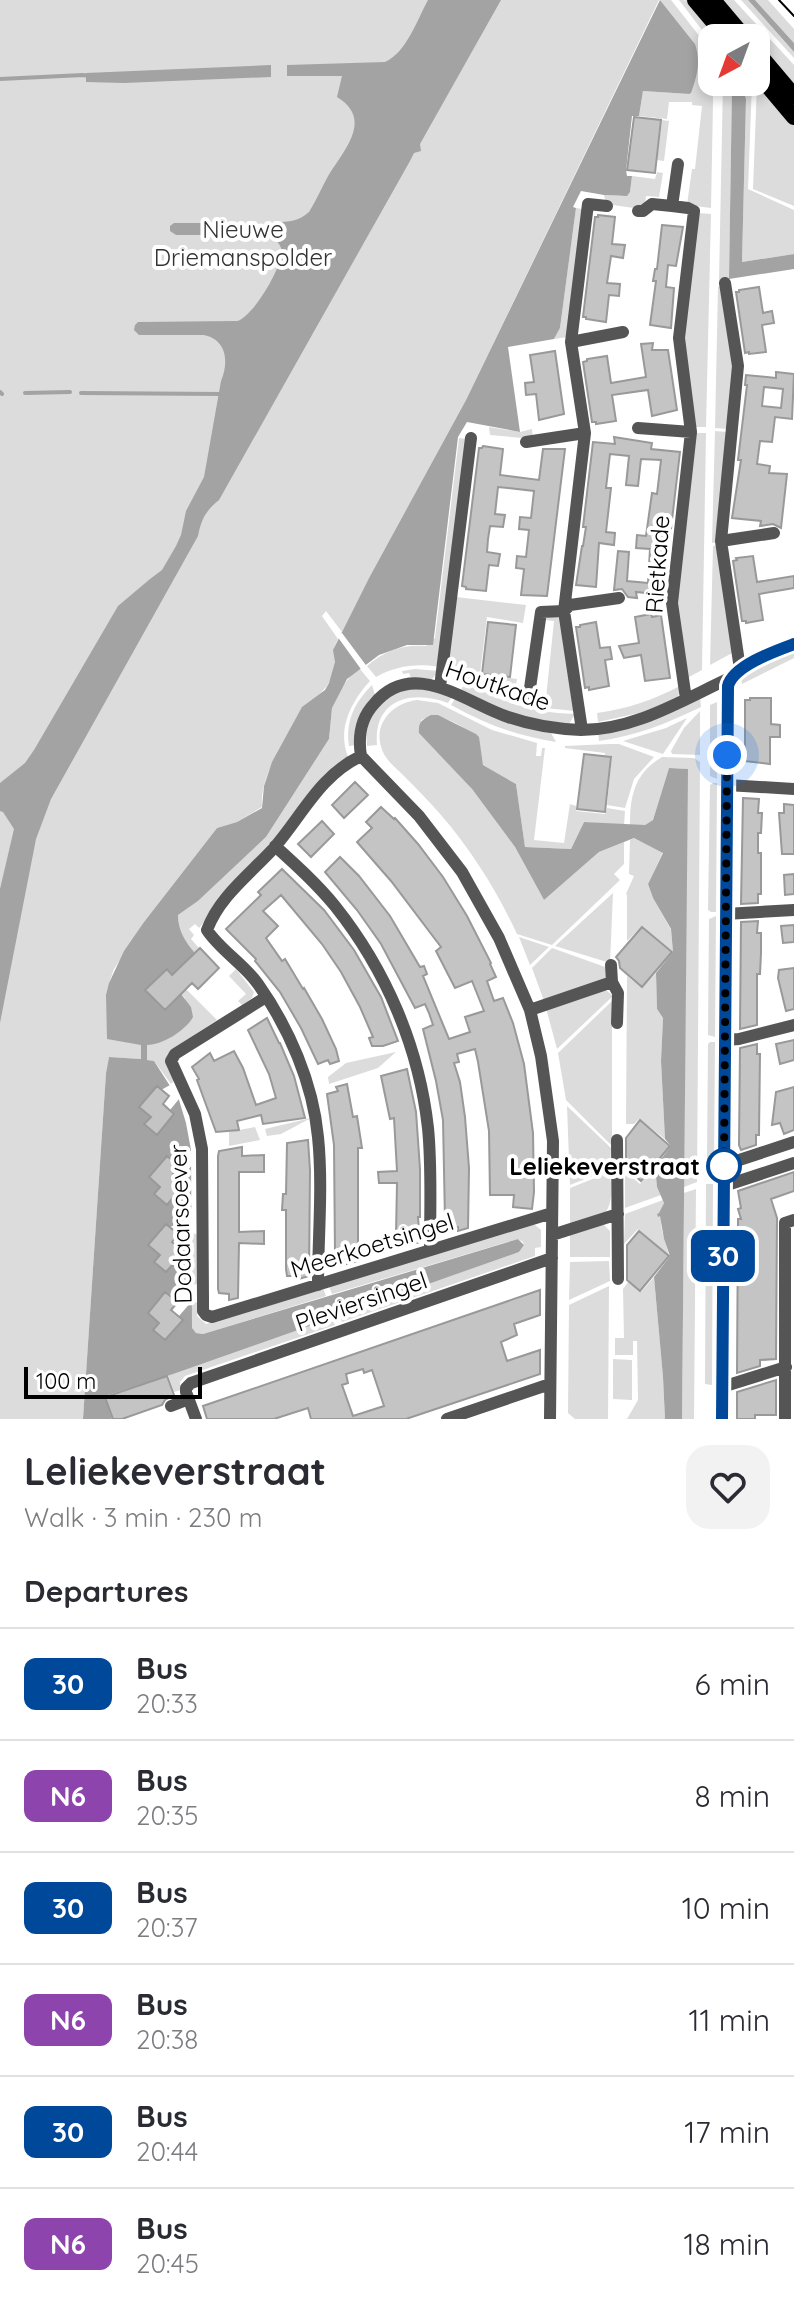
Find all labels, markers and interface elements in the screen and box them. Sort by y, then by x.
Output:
north arrow [698,24,770,96]
map controls [698,24,770,96]
park label: Nieuwe Driemanspolder [154,214,332,272]
street label: Rietkade [639,514,675,614]
street label: Houtkade [442,653,554,717]
your location [707,735,747,775]
street label: Dodaarsoever [162,1144,198,1304]
marker: Leliekeverstraat [707,1149,741,1183]
place label: Leliekeverstraat [509,1151,700,1181]
street label: Meerkoetsingel [287,1206,457,1284]
line badge: 30 [687,1230,759,1282]
text: 30 [707,1238,739,1273]
street label: Pleviersingel [291,1264,431,1338]
scale bar [24,1363,202,1399]
text: 100 m [36,1367,96,1395]
button: heart [686,1445,770,1529]
text: Leliekeverstraat [24,1447,326,1495]
text: Walk · 3 min · 230 m [24,1501,262,1534]
text: Departures [24,1572,189,1610]
text: Bus [136,1649,188,1687]
text: 6 min [695,1665,770,1703]
text: 30 [52,1666,84,1701]
text: 20:33 [136,1687,198,1720]
text: Bus [136,1761,188,1799]
text: 8 min [694,1777,770,1815]
text: N6 [50,1778,86,1813]
text: 20:35 [136,1799,199,1832]
text: Bus [136,1873,188,1911]
text: 10 min [682,1889,770,1927]
text: 30 [52,1890,84,1925]
text: 20:37 [136,1911,198,1944]
text: Bus [136,1985,188,2023]
text: 11 min [688,2001,770,2039]
text: N6 [50,2002,86,2037]
text: 20:38 [136,2023,198,2056]
text: Bus [136,2097,188,2135]
text: 17 min [684,2113,770,2151]
text: 30 [52,2114,84,2149]
text: 20:44 [136,2135,198,2168]
text: Bus [136,2209,188,2247]
text: 18 min [683,2225,770,2263]
text: N6 [50,2226,86,2261]
text: 20:45 [136,2247,199,2280]

